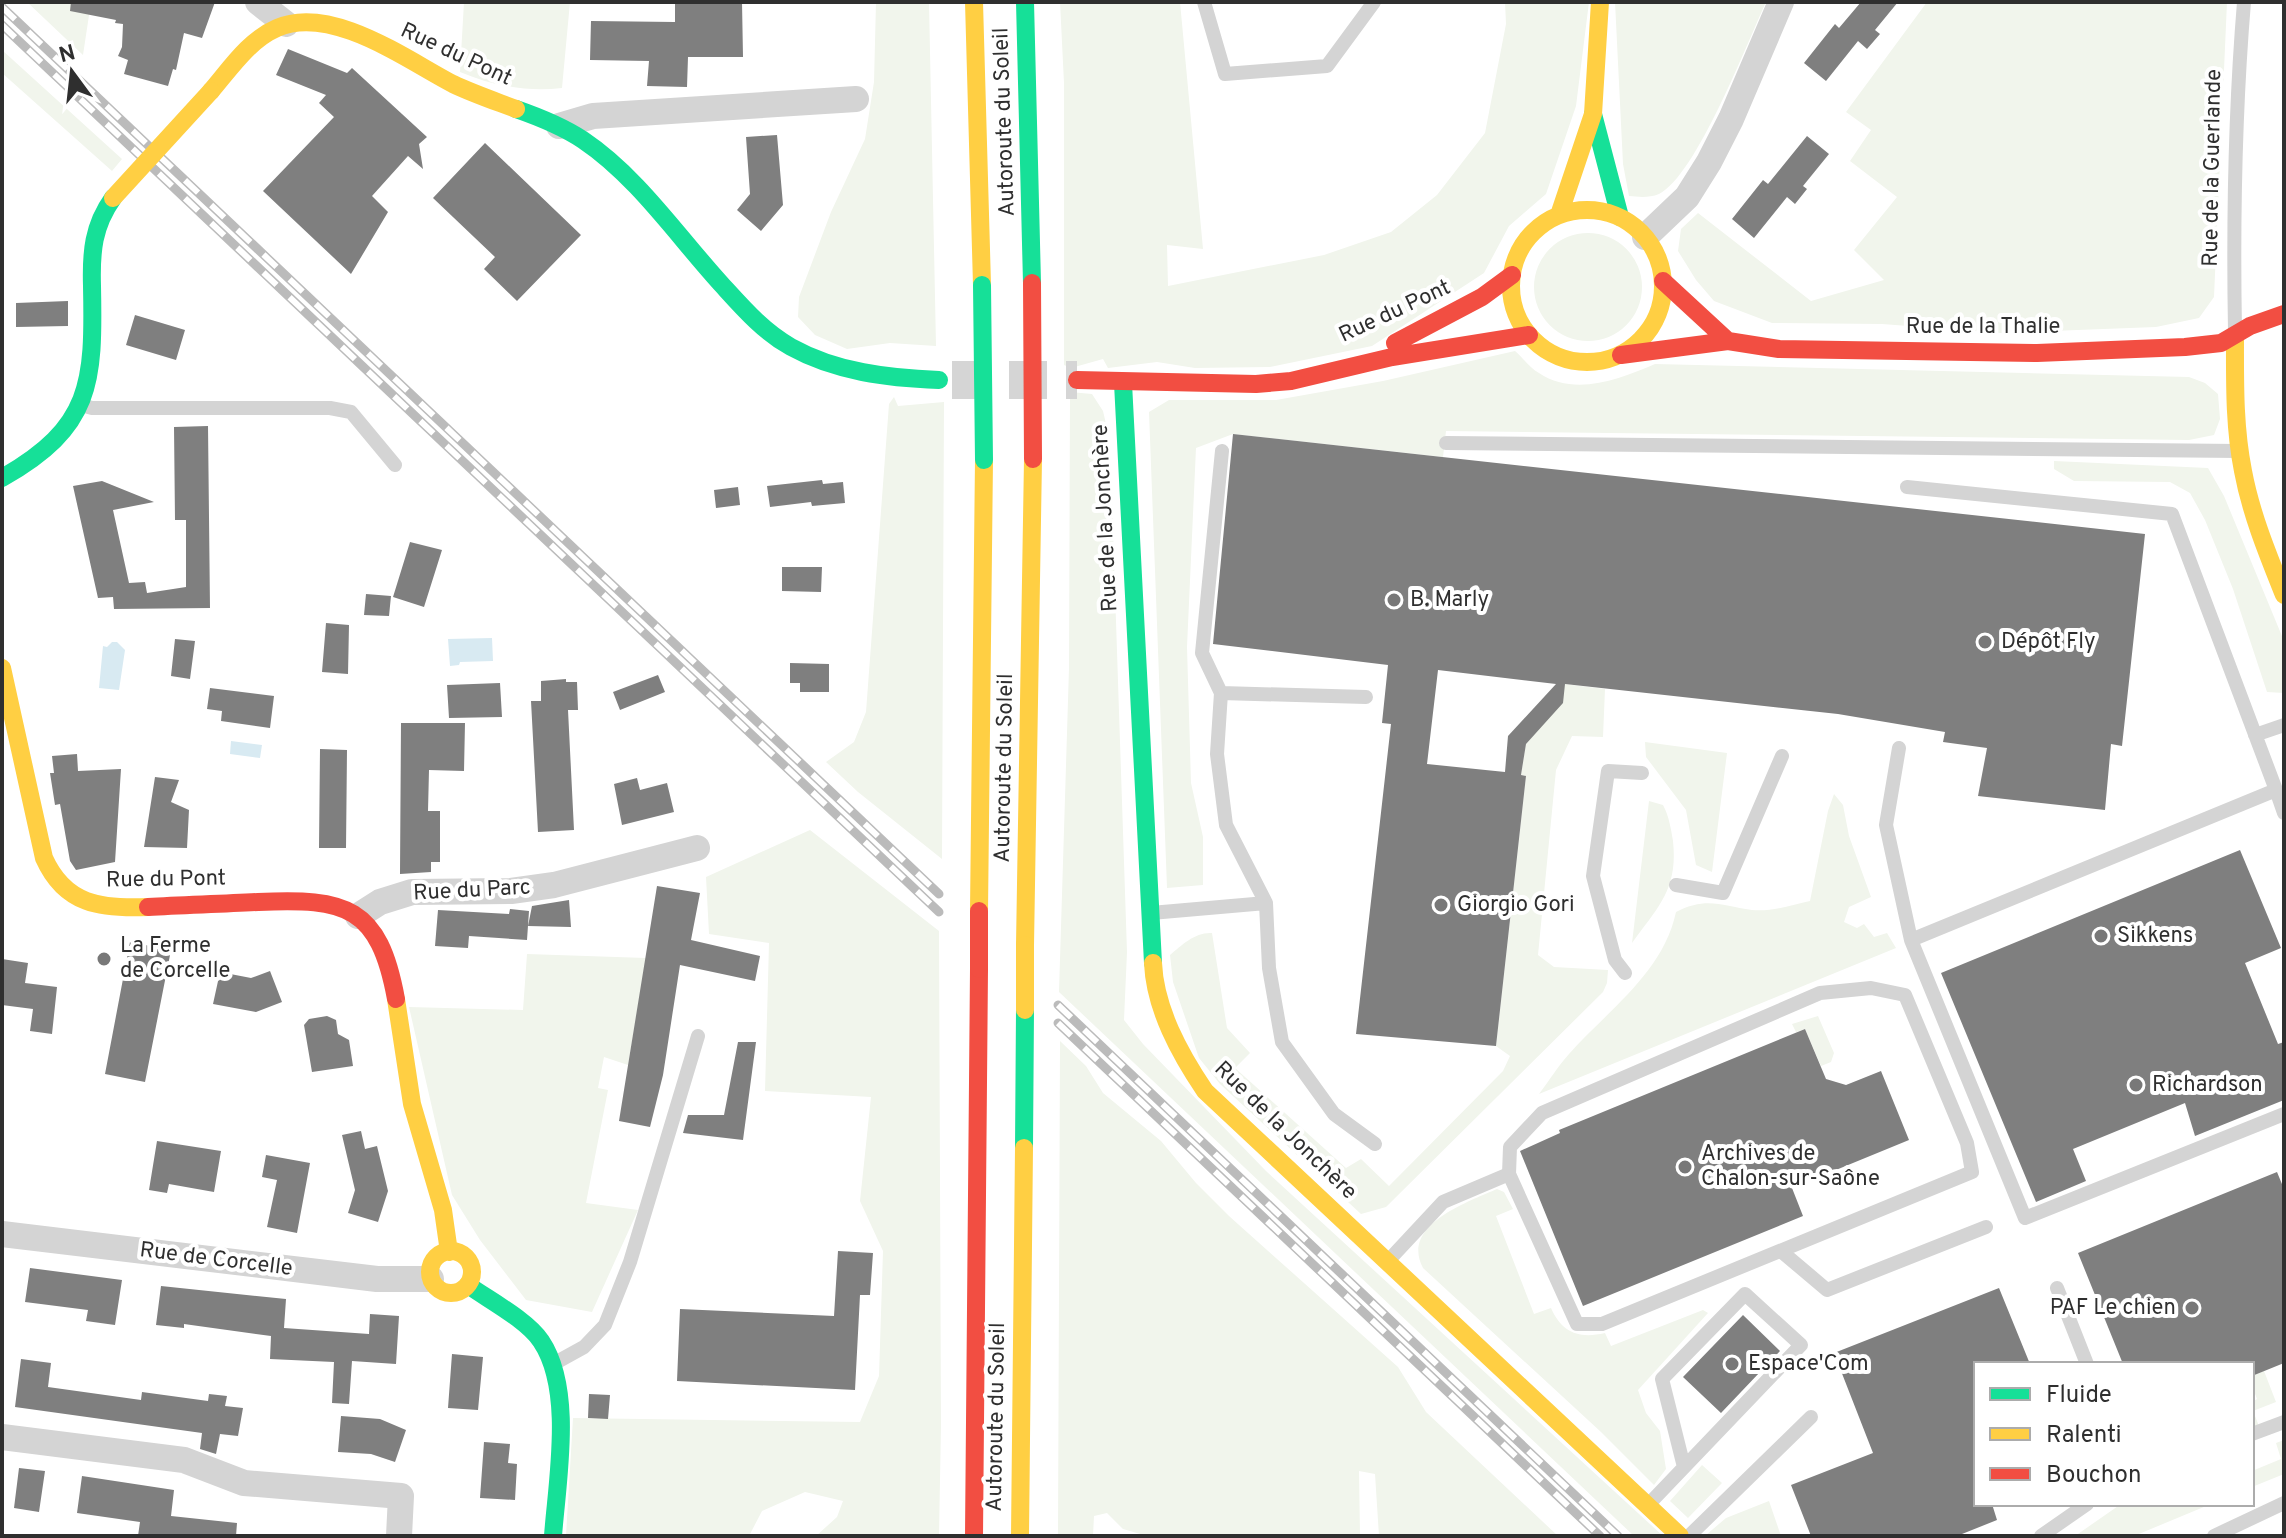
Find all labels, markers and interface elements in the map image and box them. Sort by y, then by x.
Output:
street label: Rue du Pont [396,17,516,93]
street label: Autoroute du Soleil [988,27,1022,217]
north arrow [32,32,112,112]
text: N [56,40,79,70]
street label: Rue de la Guerlande [2198,69,2228,267]
street label: Rue du Pont [1335,274,1455,350]
street label: Rue de la Thalie [1906,314,2060,341]
street label: Rue de la Jonchère [1088,423,1124,613]
place label: B. Marly [1410,587,1489,614]
marker: B. Marly [1385,591,1403,609]
place label: Dépôt Fly [2001,629,2096,656]
marker: Dépôt Fly [1976,633,1994,651]
street label: Autoroute du Soleil [990,673,1020,863]
street label: Rue du Pont [106,865,226,895]
street label: Rue du Parc [412,874,532,908]
place label: Giorgio Gori [1457,892,1575,919]
marker: Giorgio Gori [1432,896,1450,914]
place label: Sikkens [2117,923,2193,950]
marker: Sikkens [2092,927,2110,945]
place label: La Ferme de Corcelle [120,933,230,985]
marker: La Ferme de Corcelle [95,950,113,968]
street label: Rue de la Jonchère [1208,1056,1362,1206]
place label: Richardson [2152,1072,2263,1099]
marker: Richardson [2127,1076,2145,1094]
place label: Archives de Chalon-sur-Saône [1701,1141,1880,1193]
marker: Archives de Chalon-sur-Saône [1676,1158,1694,1176]
street label: Rue de Corcelle [138,1237,294,1283]
place label: PAF Le chien [2050,1295,2176,1322]
marker: PAF Le chien [2183,1299,2201,1317]
street label: Autoroute du Soleil [982,1322,1012,1512]
place label: Espace'Com [1748,1351,1869,1378]
marker: Espace'Com [1723,1355,1741,1373]
legend [1974,1362,2254,1506]
text: Fluide [2046,1381,2112,1411]
text: Ralenti [2046,1421,2122,1451]
text: Bouchon [2046,1461,2141,1491]

